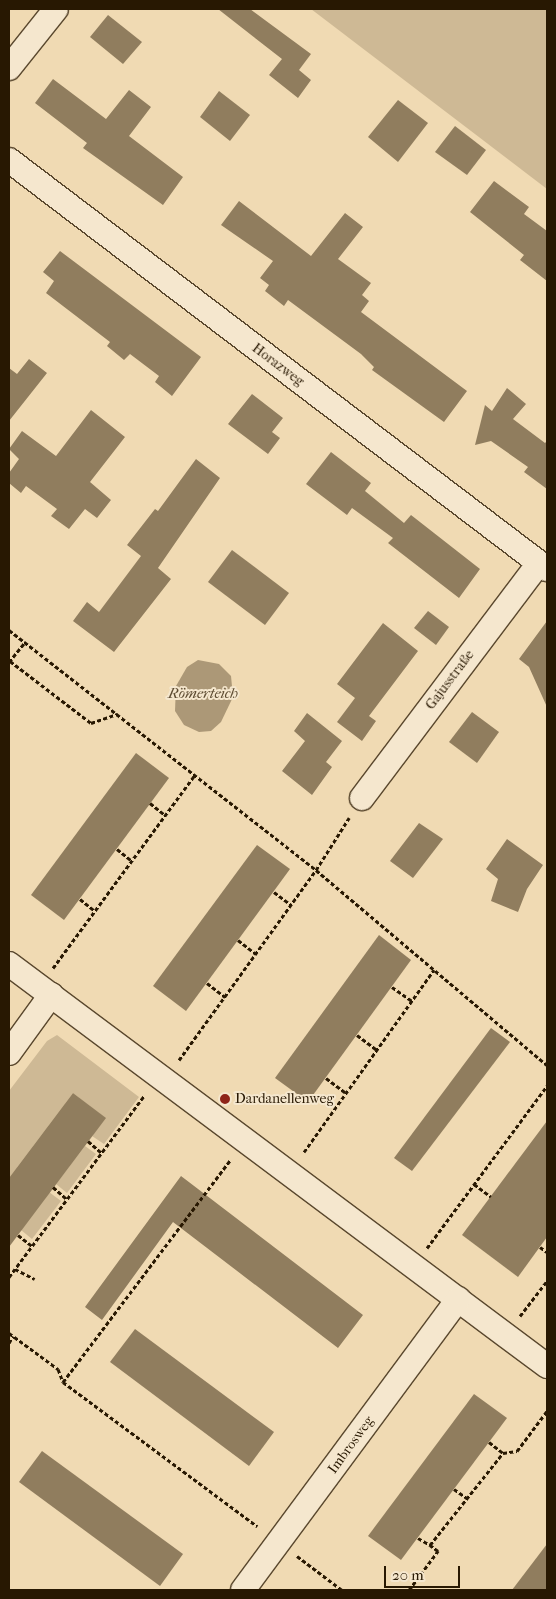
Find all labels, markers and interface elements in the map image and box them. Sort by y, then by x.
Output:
street label: Horazweg [249,340,307,390]
street label: Gajusstraße [422,647,478,713]
water label: Römerteich [168,685,238,703]
place label: Dardanellenweg [235,1091,334,1107]
marker: Dardanellenweg [219,1093,231,1105]
street label: Imbrosweg [325,1413,377,1477]
scale bar [386,1556,462,1588]
text: 20 m [392,1566,424,1584]

